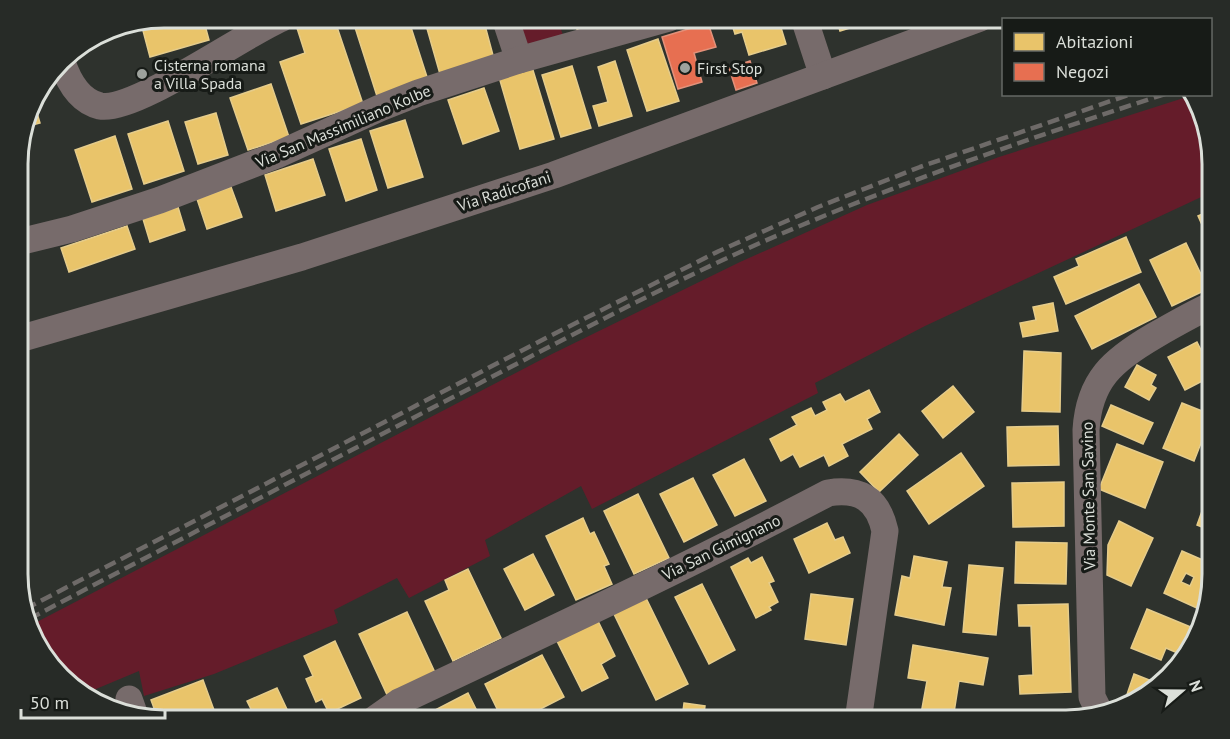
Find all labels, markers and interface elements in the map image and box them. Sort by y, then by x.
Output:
legend [1002,18,1212,96]
text: Abitazioni [1056,30,1133,53]
place label: Cisterna romana a Villa Spada [154,55,266,93]
place label: First Stop [697,58,762,78]
text: Negozi [1056,60,1109,83]
marker: First Stop [678,61,692,75]
marker: Cisterna romana a Villa Spada [135,67,149,81]
street label: Via San Massimiliano Kolbe [252,80,434,172]
street label: Via Radicofani [454,166,553,216]
street label: Via Monte San Savino [1077,422,1099,571]
street label: Via San Gimignano [658,510,783,585]
north arrow [1152,661,1212,721]
text: N [1185,678,1207,694]
scale bar [21,682,165,720]
text: 50 m [30,691,69,714]

